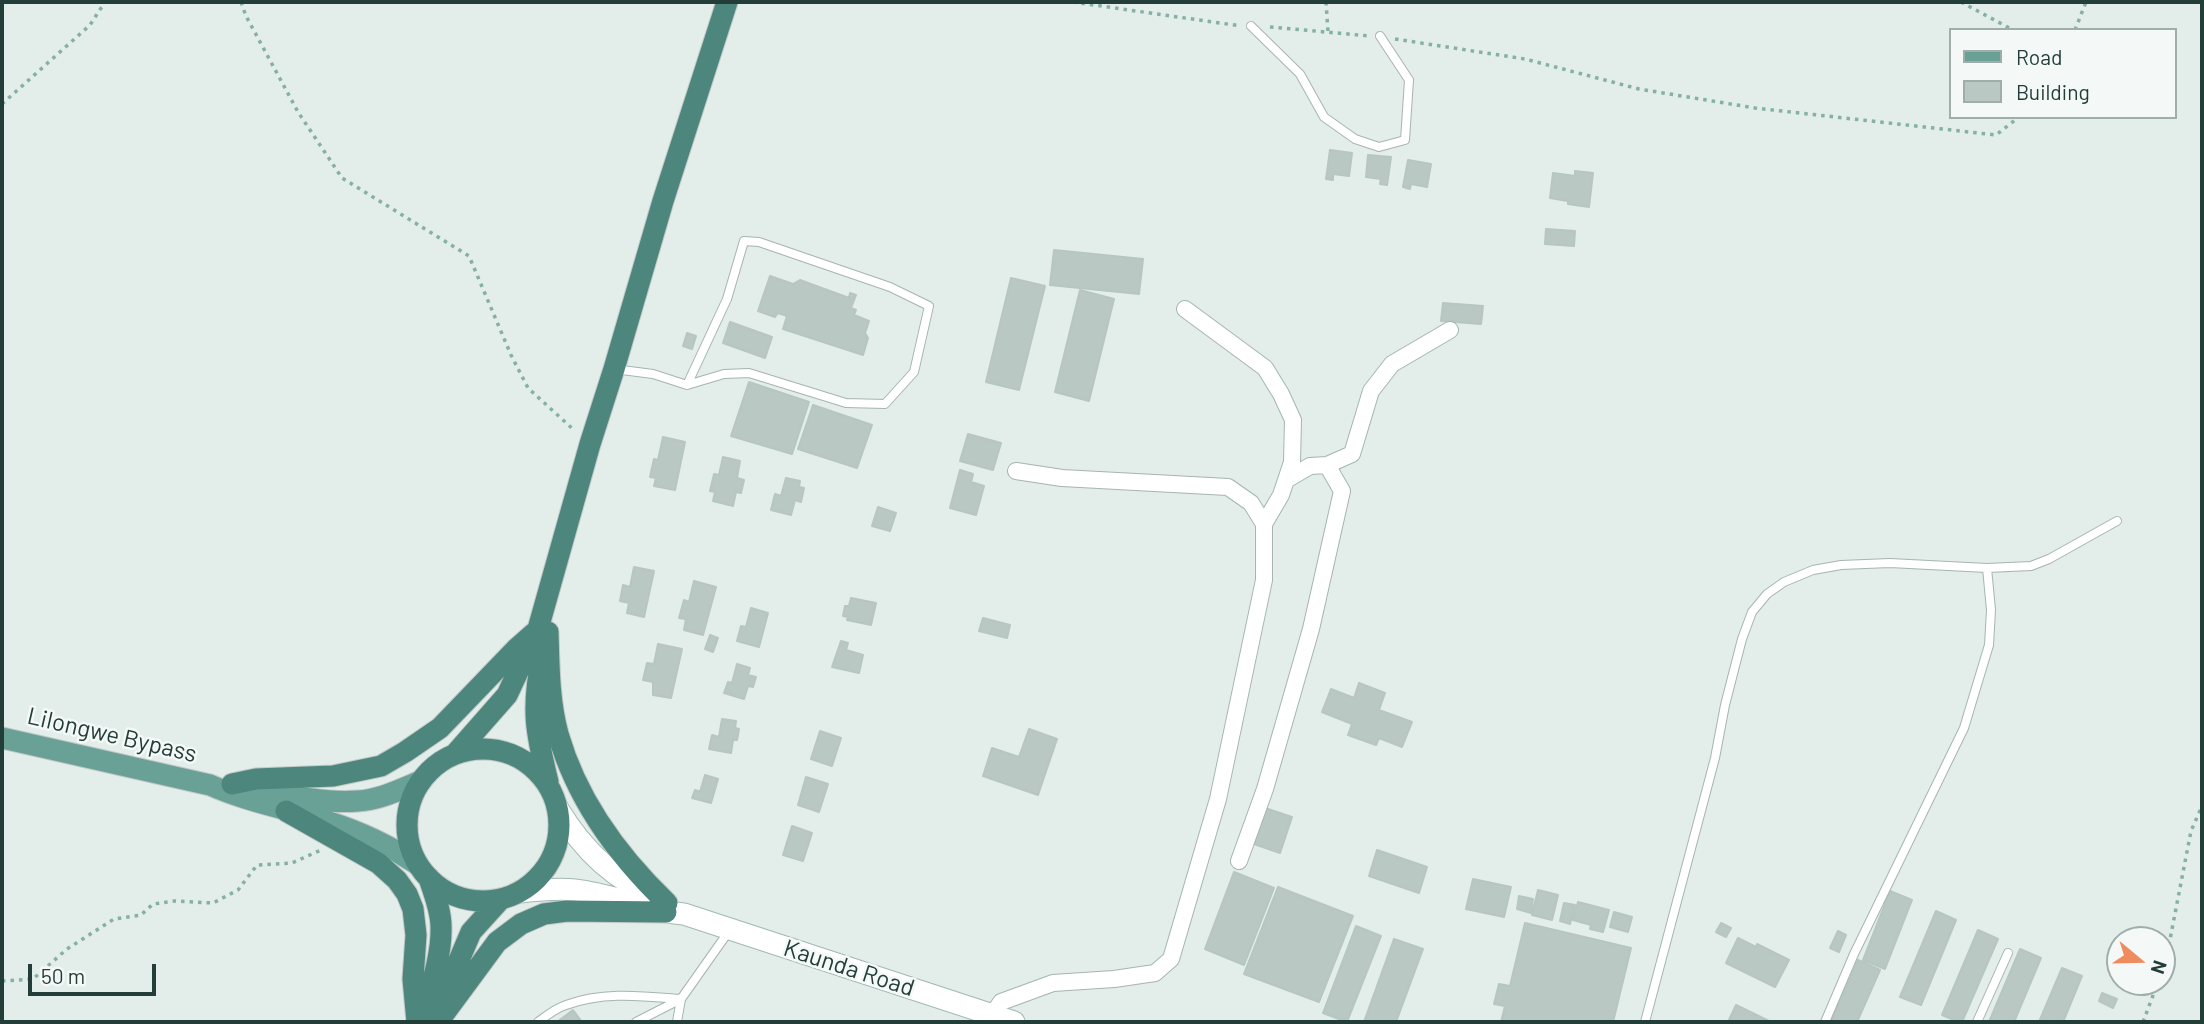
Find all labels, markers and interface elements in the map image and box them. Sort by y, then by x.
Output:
legend [1948,28,2176,119]
text: Road [2016,44,2062,69]
text: Building [2016,79,2090,104]
street label: Lilongwe Bypass [25,702,199,768]
north arrow [2106,926,2176,996]
street label: Kaunda Road [780,933,918,1003]
scale bar [32,950,159,994]
text: N [2147,958,2172,977]
text: 50 m [41,963,85,988]

